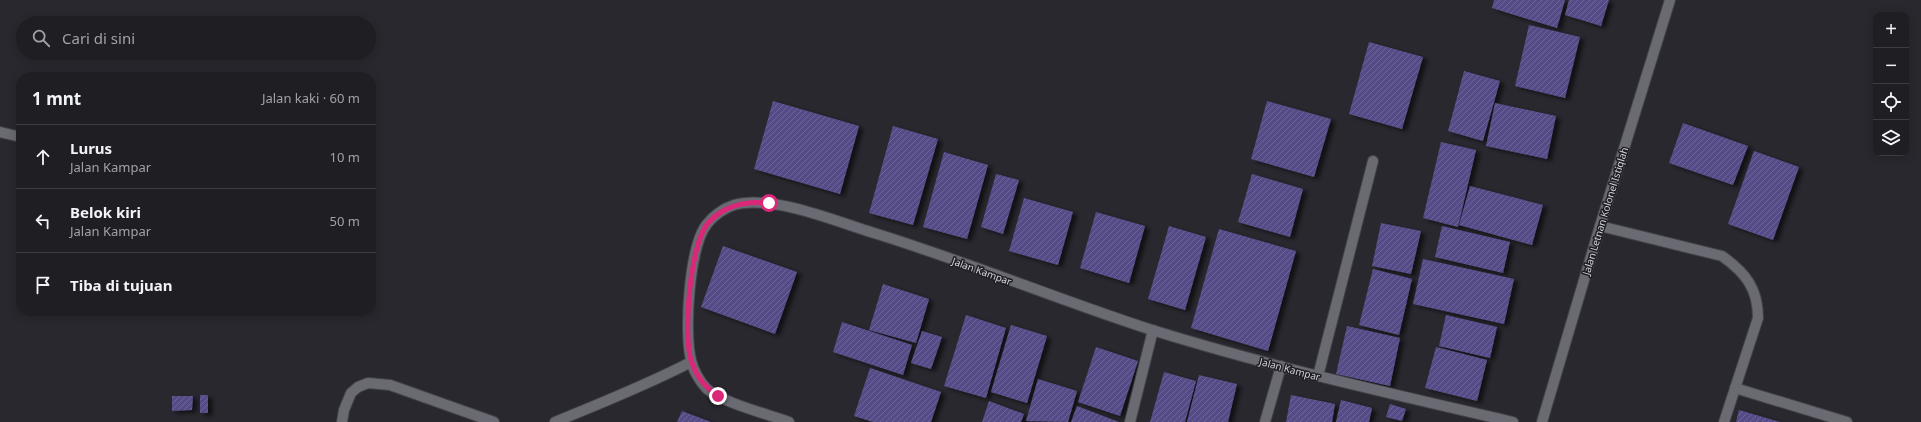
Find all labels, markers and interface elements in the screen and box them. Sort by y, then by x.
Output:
map controls [1873,12,1909,156]
button: + [1873,12,1909,48]
search box [16,16,376,60]
icon: search [30,27,52,49]
text: Cari di sini [62,28,135,48]
button: − [1873,48,1909,84]
button: locate [1873,84,1909,120]
text: 1 mnt [32,87,81,110]
text: Jalan kaki · 60 m [262,89,360,107]
button: layers [1873,120,1909,156]
text: Lurus [70,138,112,158]
street label: Jalan Letnan Kolonel Istiqlah [1579,145,1631,278]
icon: ahead [32,146,54,168]
text: 10 m [330,148,360,166]
text: Jalan Kampar [70,158,151,176]
route start [760,194,778,212]
text: Belok kiri [70,202,141,222]
icon: left [32,210,54,232]
text: 50 m [330,212,360,230]
text: Jalan Kampar [70,222,151,240]
street label: Jalan Kampar [949,253,1014,288]
icon: arrive [32,274,54,296]
text: Tiba di tujuan [70,275,173,295]
street label: Jalan Kampar [1257,354,1322,384]
route end [709,387,727,405]

